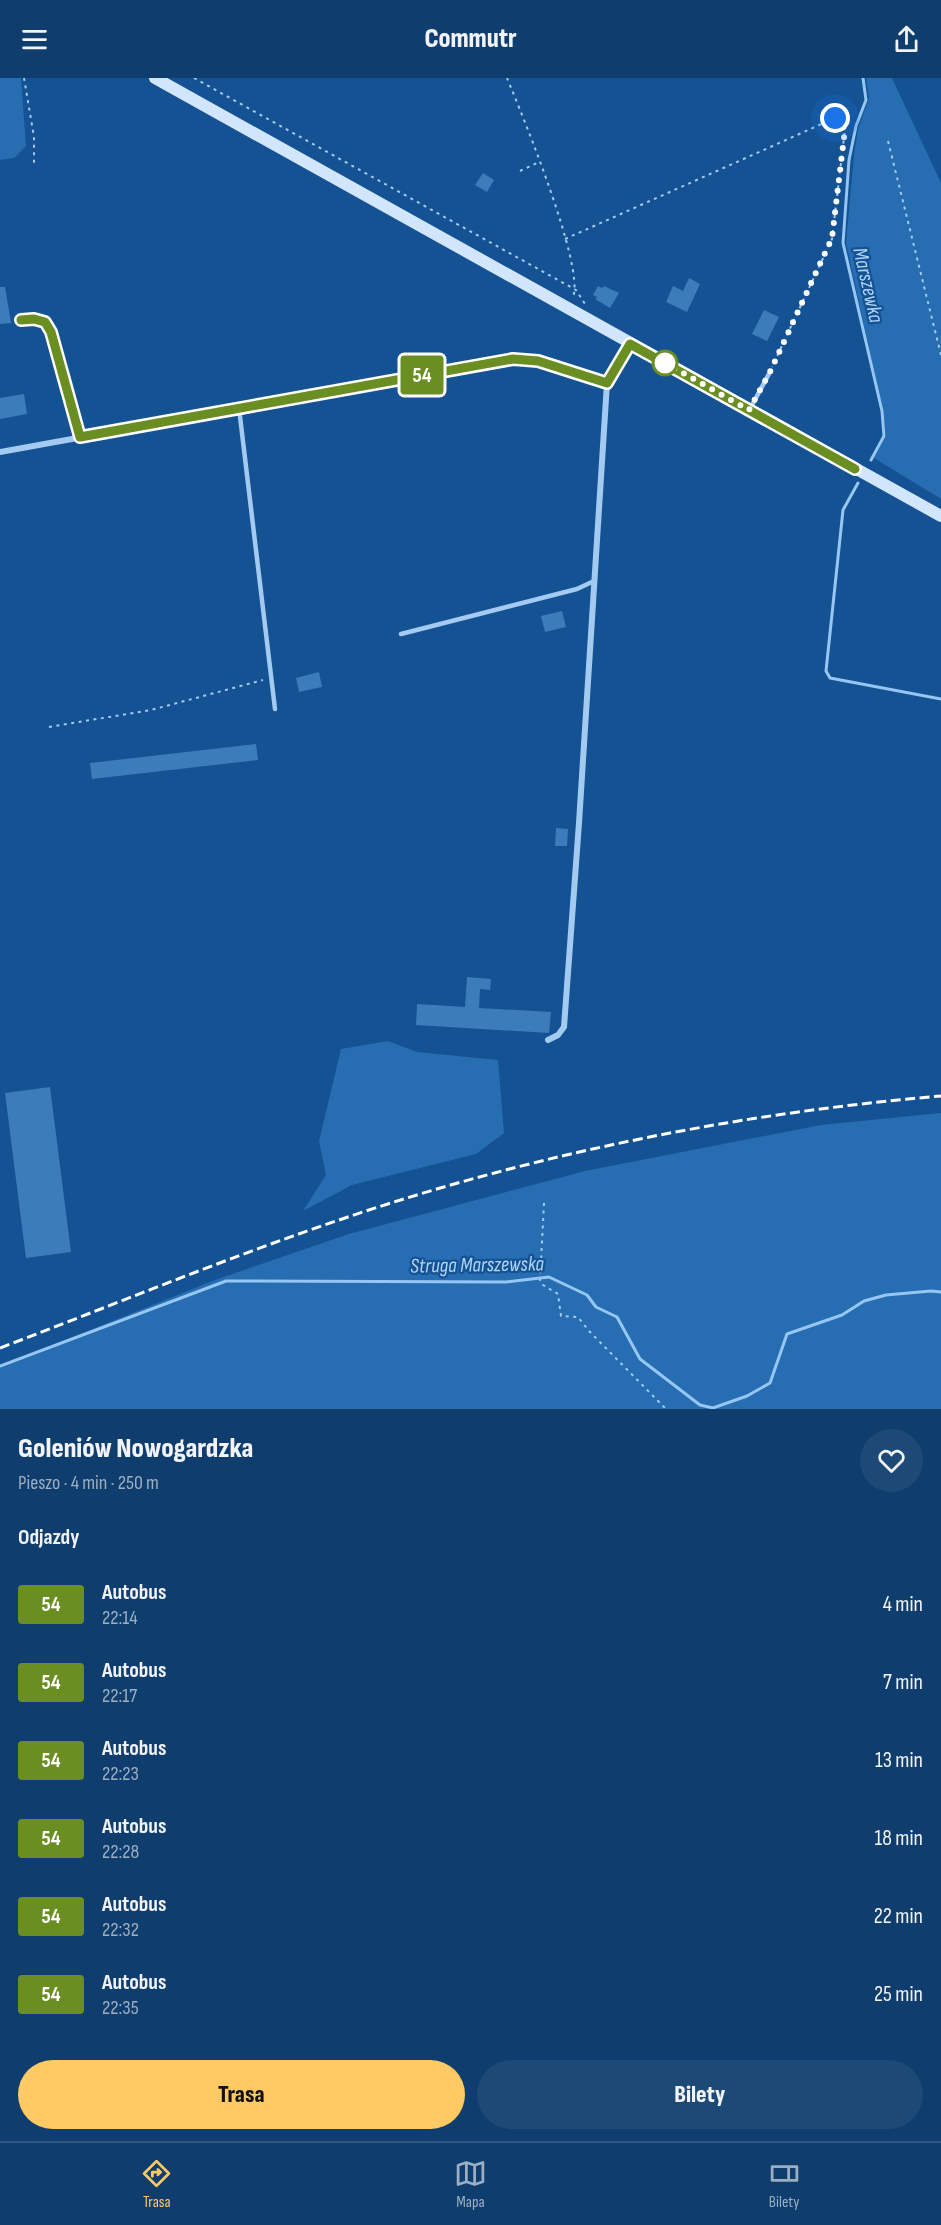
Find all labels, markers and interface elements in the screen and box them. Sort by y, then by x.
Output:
icon: menu [18,23,51,56]
text: Commutr [424,23,517,55]
icon: share [890,23,923,56]
your location [820,103,850,133]
water label: Marszewka [847,245,889,326]
unlabelled marker [652,350,678,376]
line badge: 54 [395,356,449,394]
text: 54 [412,363,432,388]
water label: Struga Marszewska [410,1251,545,1279]
button: heart [860,1429,923,1492]
text: Goleniów Nowogardzka [18,1432,253,1465]
text: Pieszo · 4 min · 250 m [18,1471,159,1495]
text: Odjazdy [18,1524,79,1551]
text: Autobus [102,1579,166,1606]
text: 4 min [883,1591,923,1618]
text: 54 [41,1592,61,1617]
text: 22:14 [102,1606,138,1630]
text: Autobus [102,1657,166,1684]
text: 7 min [883,1669,923,1696]
text: 54 [41,1670,61,1695]
text: 22:17 [102,1684,137,1708]
text: Autobus [102,1735,166,1762]
text: 13 min [875,1747,923,1774]
text: 54 [41,1748,61,1773]
text: 22:23 [102,1762,139,1786]
text: Autobus [102,1813,166,1840]
text: 18 min [875,1825,923,1852]
text: 54 [41,1826,61,1851]
text: 22:28 [102,1840,139,1864]
text: Autobus [102,1891,166,1918]
text: 22 min [874,1903,923,1930]
text: 54 [41,1904,61,1929]
text: 22:32 [102,1918,139,1942]
text: Autobus [102,1969,166,1996]
text: 25 min [874,1981,923,2008]
text: 54 [41,1982,61,2007]
text: 22:35 [102,1996,139,2020]
button: Trasa [18,2060,465,2129]
button: Bilety [477,2060,923,2129]
tab: Trasa [140,2157,173,2212]
tab: Mapa [454,2157,487,2212]
tab: Bilety [768,2157,801,2212]

